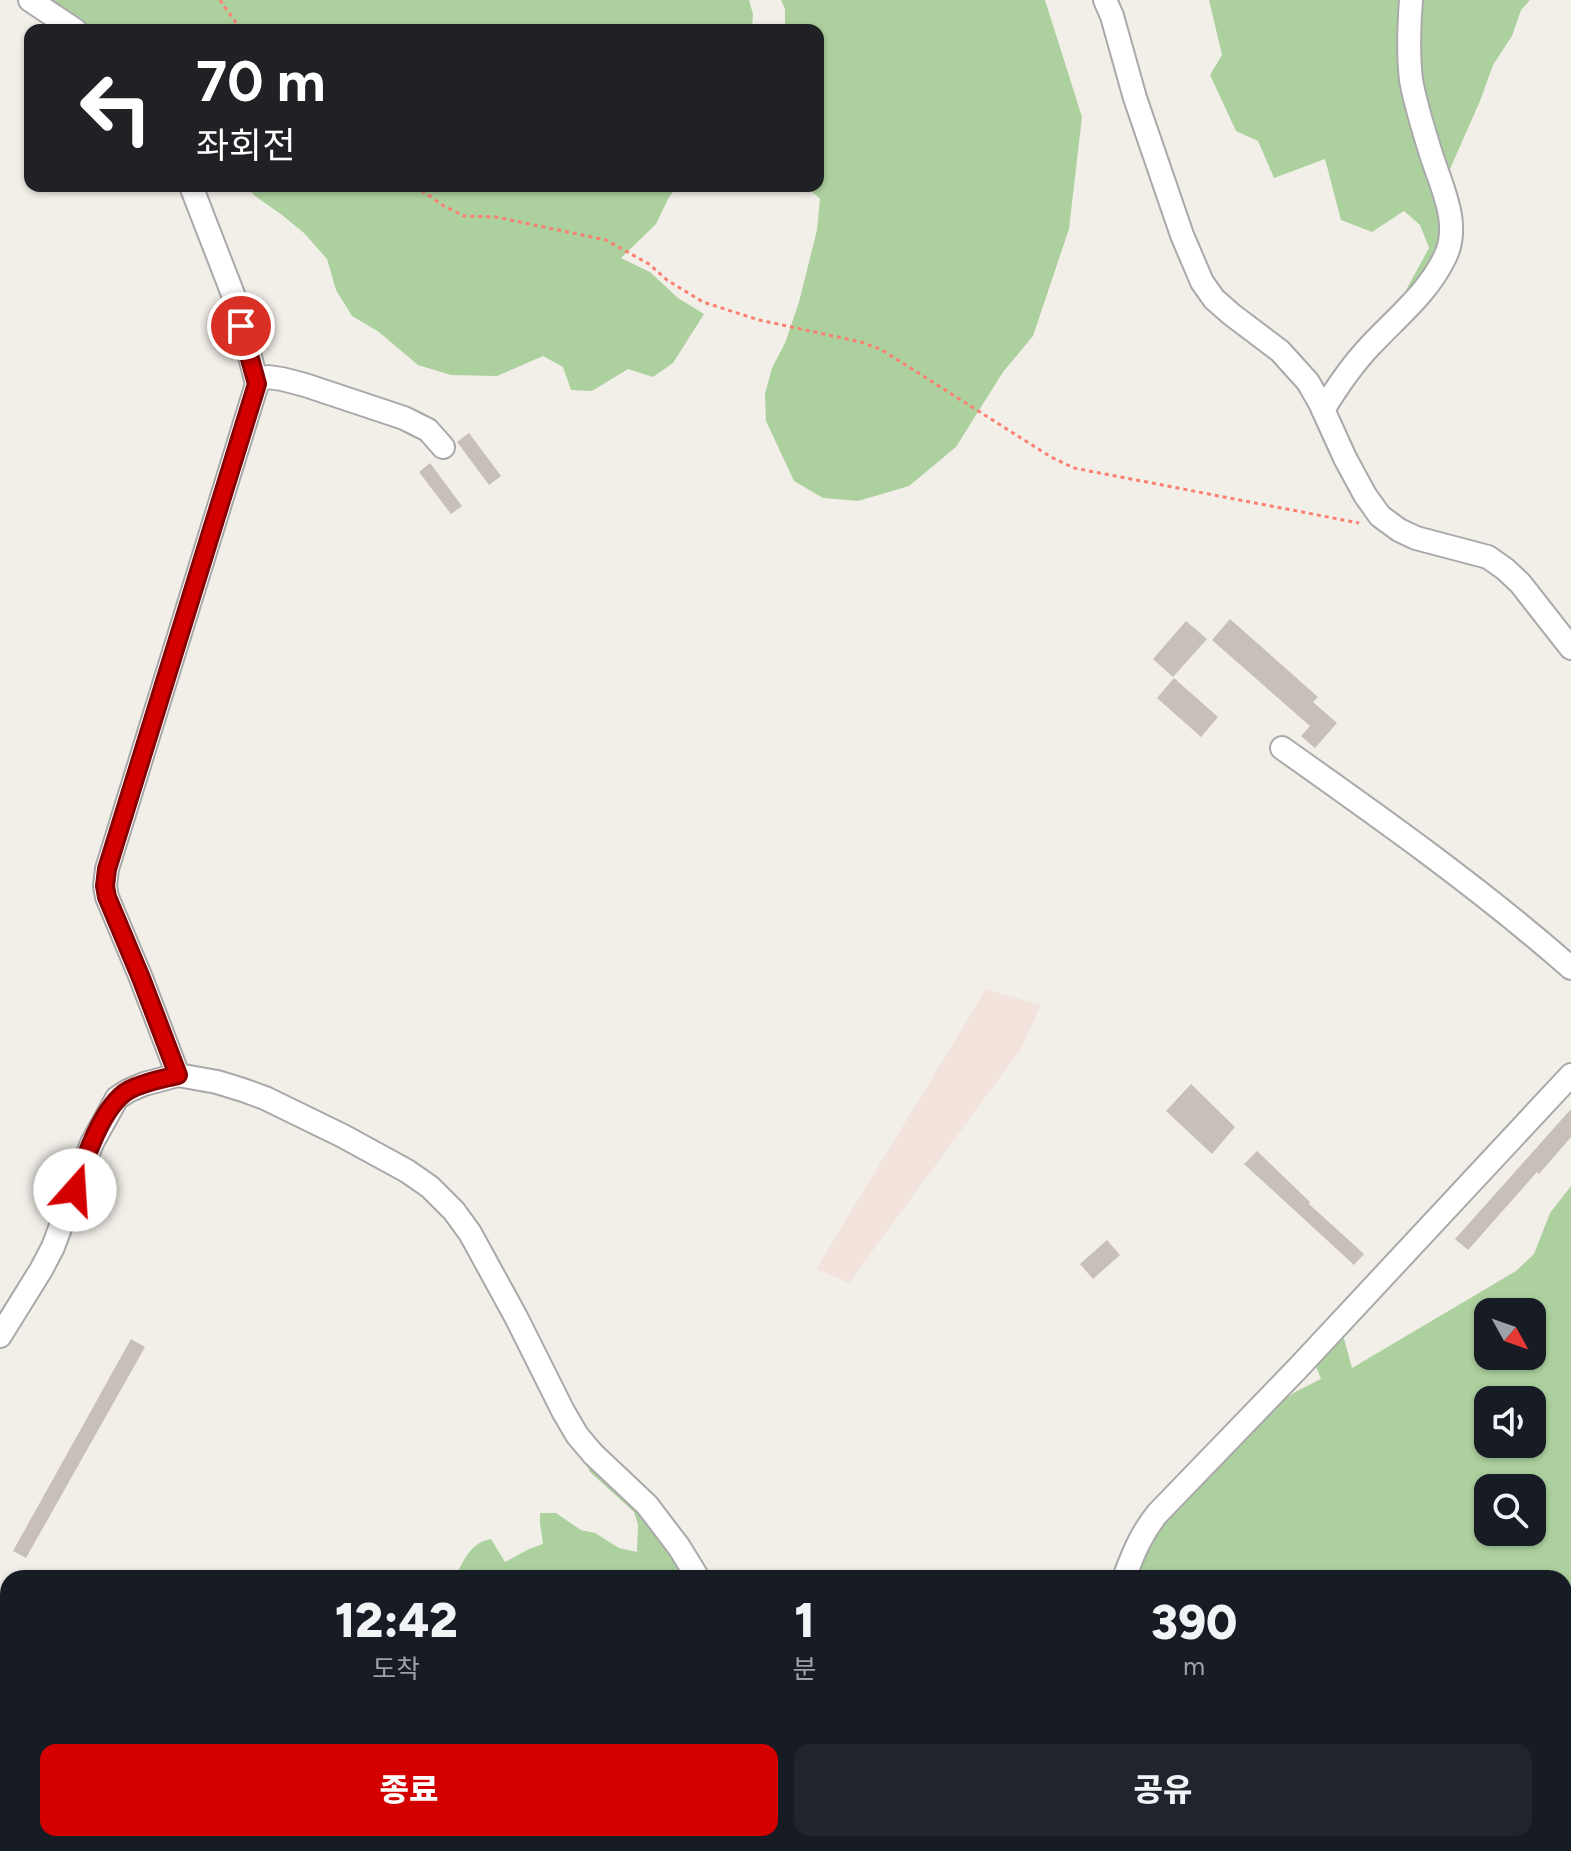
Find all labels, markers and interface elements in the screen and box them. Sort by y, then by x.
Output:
text: 70 m [196,48,326,115]
icon: left [64,56,168,160]
text: 좌회전 [196,124,295,167]
pin [207,292,275,360]
icon: arrive [219,304,263,348]
position arrow [33,1148,117,1232]
north arrow [1474,1298,1546,1370]
map controls [1474,1298,1546,1546]
button: sound [1474,1386,1546,1458]
button: search [1474,1474,1546,1546]
text: 12:42 [335,1591,458,1649]
text: 1 [794,1591,815,1649]
text: 390 [1151,1593,1237,1651]
text: m [1183,1650,1205,1682]
text: 도착 [372,1653,420,1685]
text: 분 [792,1653,816,1685]
button: 종료 [40,1744,778,1836]
button: 공유 [794,1744,1532,1836]

